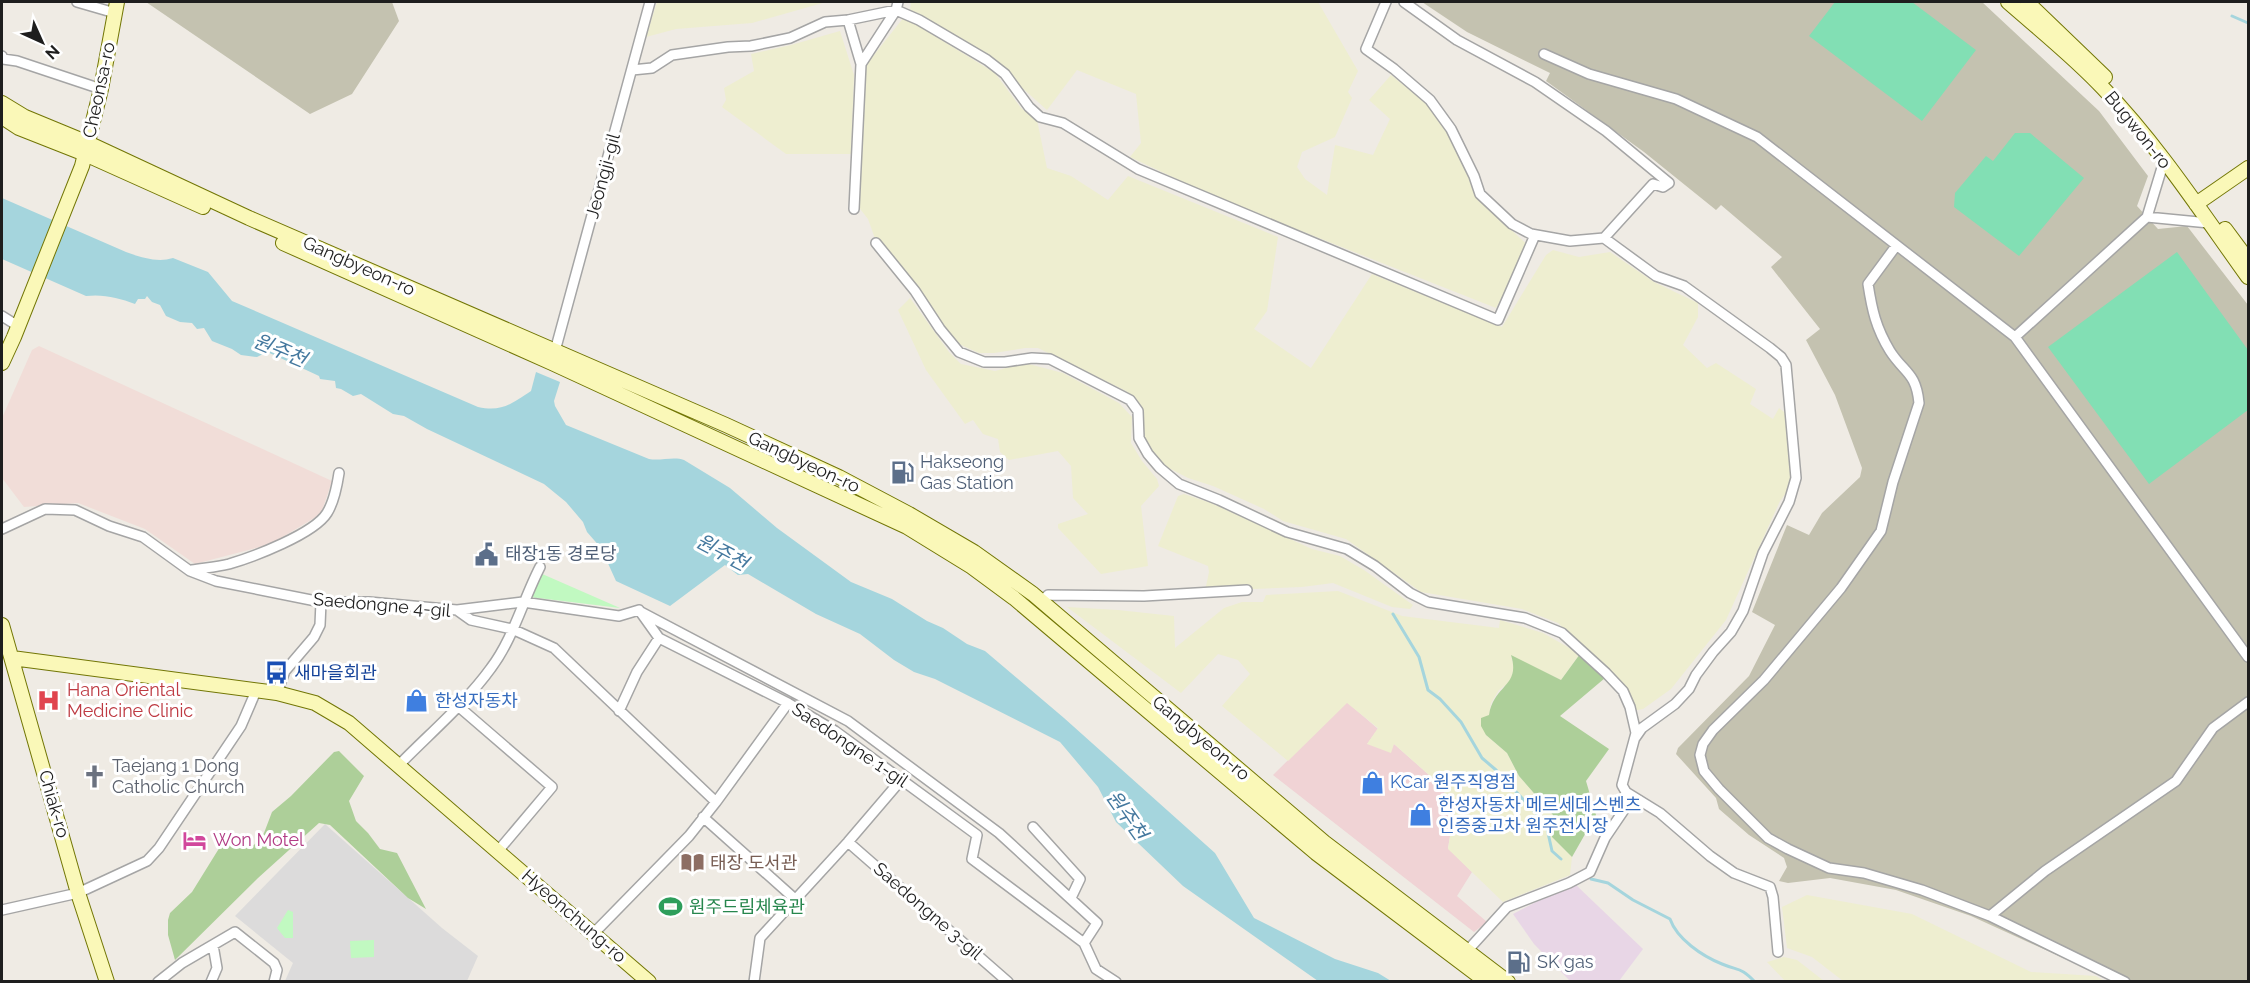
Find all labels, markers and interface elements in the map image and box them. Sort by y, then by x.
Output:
north arrow [12,12,72,72]
street label: Cheonsa-ro [78,40,119,140]
text: N [41,41,63,63]
street label: Bugwon-ro [2101,87,2176,173]
street label: Jeongji-gil [581,131,624,221]
street label: Gangbyeon-ro [300,231,419,300]
water label: 원주천 [250,328,312,373]
street label: Gangbyeon-ro [745,427,864,497]
place label: Hakseong Gas Station [920,451,1014,493]
fuel station icon: Hakseong Gas Station [889,459,915,485]
water label: 원주천 [692,528,754,577]
public building icon: 태장1동 경로당 [474,541,500,567]
place label: 태장1동 경로당 [505,543,617,564]
street label: Saedongne 4-gil [312,588,452,621]
bus stop icon: 새마을회관 [263,660,289,686]
place label: 새마을회관 [294,662,377,683]
place label: Hana Oriental Medicine Clinic [67,679,193,721]
hospital icon: Hana Oriental Medicine Clinic [36,687,62,713]
shop icon: 한성자동차 [404,688,430,714]
place label: 한성자동차 [435,690,518,711]
street label: Gangbyeon-ro [1148,691,1254,785]
street label: Saedongne 1-gil [788,698,912,791]
place label: Taejang 1 Dong Catholic Church [112,755,245,797]
church icon: Taejang 1 Dong Catholic Church [81,763,107,789]
street label: Chiak-ro [35,767,74,841]
shop icon: KCar 원주직영점 [1359,769,1385,795]
place label: KCar 원주직영점 [1390,771,1516,792]
water label: 원주천 [1101,786,1154,847]
place label: 한성자동차 메르세데스벤츠 인증중고차 원주전시장 [1438,794,1641,836]
shop icon: 한성자동차 메르세데스벤츠 인증중고차 원주전시장 [1407,802,1433,828]
hotel icon: Won Motel [182,827,208,853]
place label: Won Motel [213,829,304,850]
library icon: 태장 도서관 [679,850,705,876]
place label: 태장 도서관 [710,852,798,873]
street label: Saedongne 3-gil [870,858,987,964]
street label: Hyeonchung-ro [518,865,631,967]
sports icon: 원주드림체육관 [658,894,684,920]
place label: 원주드림체육관 [689,896,805,917]
fuel station icon: SK gas [1506,949,1532,975]
place label: SK gas [1537,951,1594,972]

